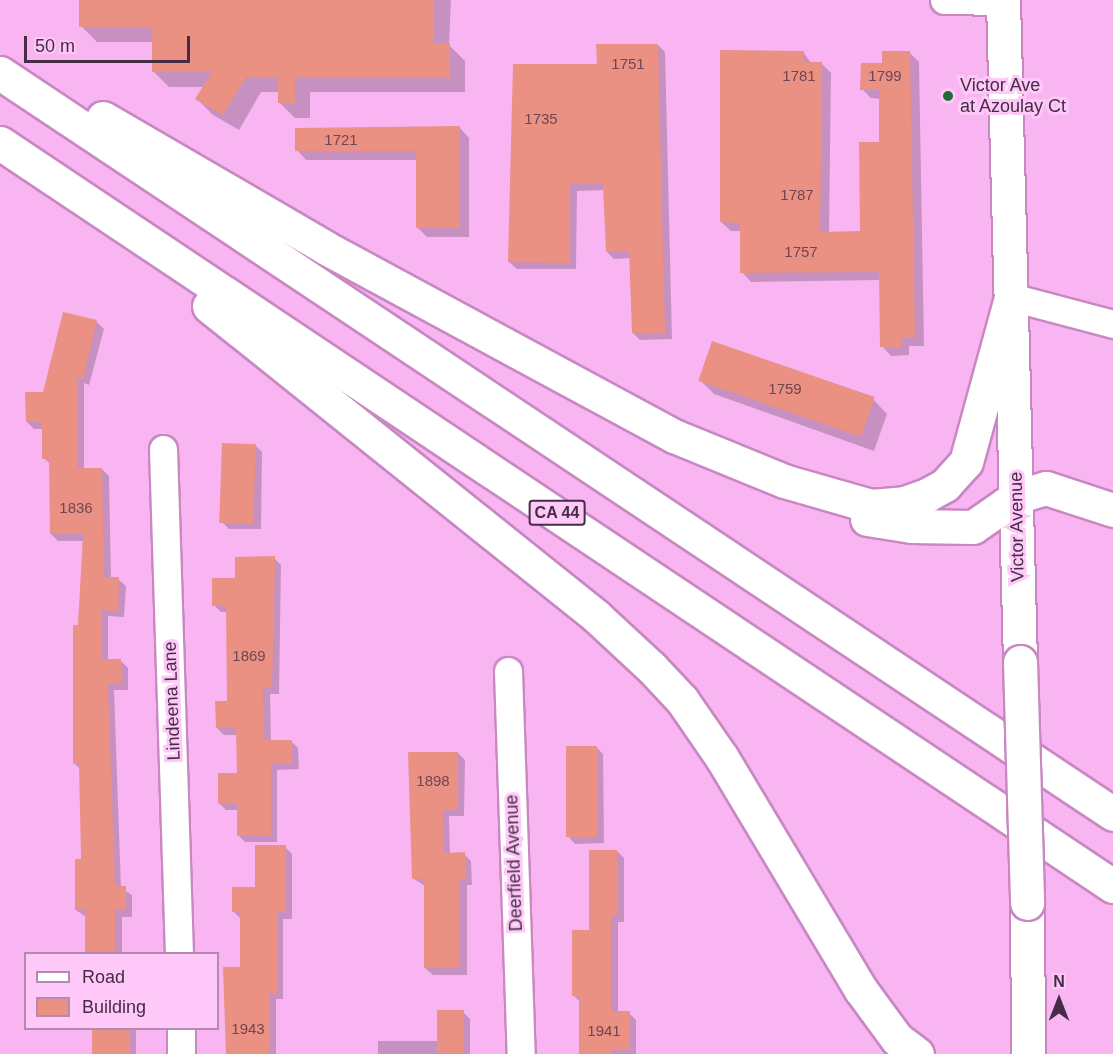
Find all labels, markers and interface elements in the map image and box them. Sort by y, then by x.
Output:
scale bar [27,24,194,62]
text: 50 m [35,36,75,56]
house number: 1751 [611,55,645,73]
house number: 1781 [782,67,816,85]
house number: 1799 [868,67,902,85]
place label: Victor Ave at Azoulay Ct [960,75,1067,118]
marker: Victor Ave at Azoulay Ct [941,89,955,103]
house number: 1735 [524,110,558,128]
house number: 1721 [324,131,358,149]
house number: 1787 [780,186,814,204]
house number: 1757 [784,243,818,261]
house number: 1759 [768,380,802,398]
street label: Victor Avenue [1005,471,1029,583]
house number: 1836 [59,499,93,517]
road number: CA 44 [527,500,587,526]
street label: Lindeena Lane [159,641,185,761]
house number: 1869 [232,647,266,665]
house number: 1898 [416,772,450,790]
street label: Deerfield Avenue [501,794,527,932]
legend [24,952,219,1030]
text: Road [82,967,125,987]
north arrow [1029,970,1089,1030]
text: N [1053,973,1065,990]
text: Building [82,997,146,1017]
house number: 1943 [231,1020,265,1038]
house number: 1941 [587,1022,621,1040]

